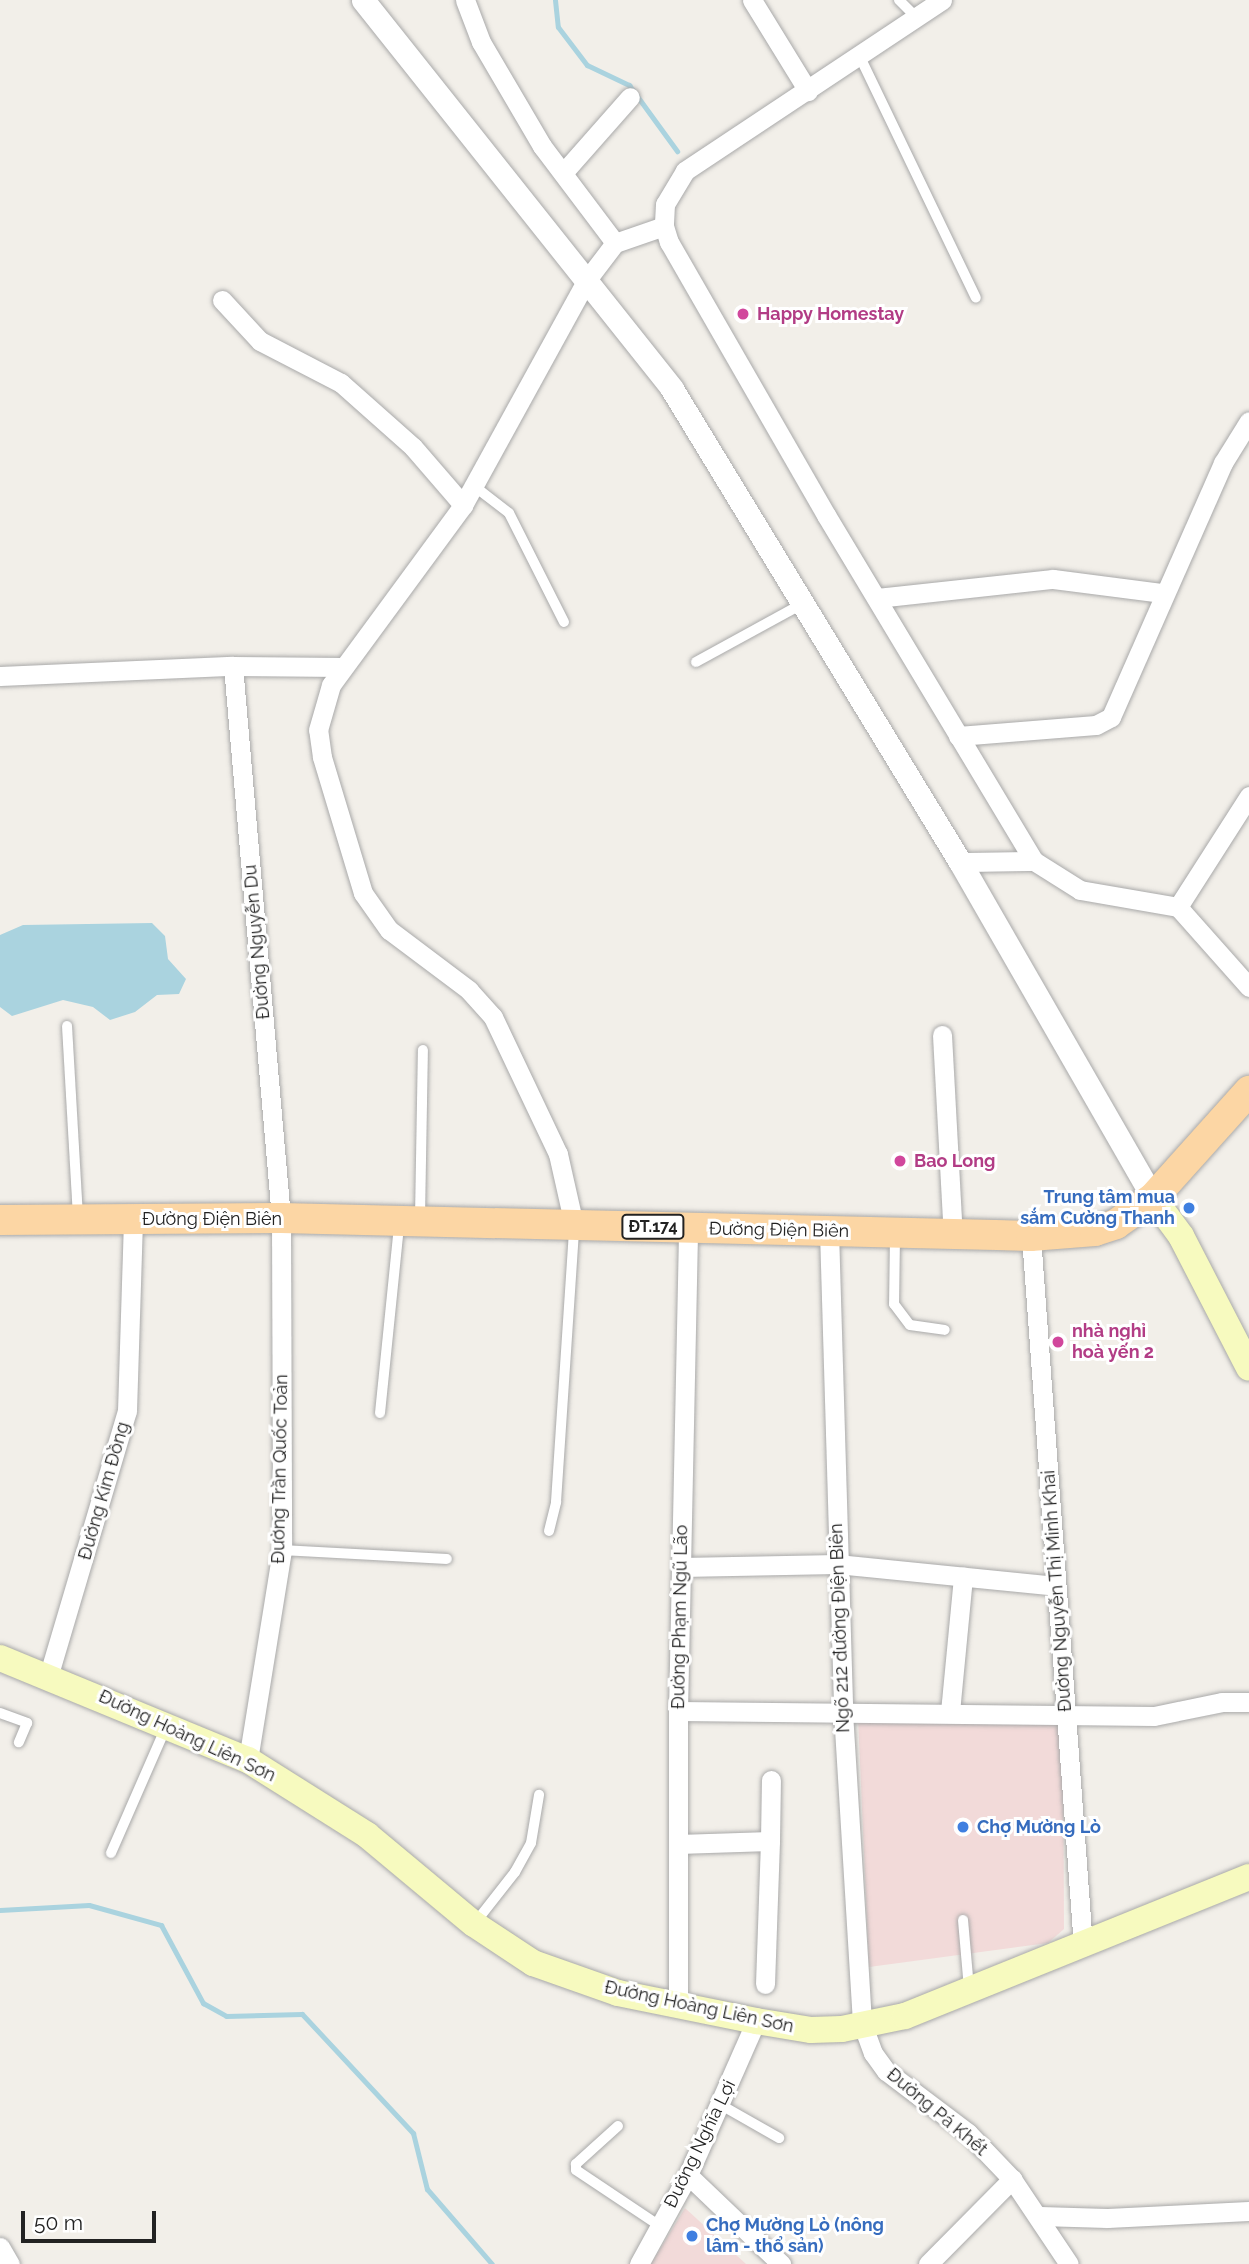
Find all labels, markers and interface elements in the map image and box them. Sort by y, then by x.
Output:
place label: Happy Homestay [757,303,905,325]
marker: Happy Homestay [735,306,751,322]
street label: Đường Nguyễn Du [239,864,275,1020]
place label: Bao Long [914,1150,995,1172]
marker: Bao Long [892,1153,908,1169]
place label: Trung tâm mua sắm Cường Thanh [1020,1187,1175,1230]
marker: Trung tâm mua sắm Cường Thanh [1181,1200,1197,1216]
street label: Đường Điện Biên [142,1208,282,1230]
road number: ĐT.174 [620,1214,686,1240]
street label: Đường Điện Biên [709,1218,849,1242]
place label: nhà nghỉ hoà yến 2 [1072,1321,1154,1364]
marker: nhà nghỉ hoà yến 2 [1050,1334,1066,1350]
street label: Đường Trần Quốc Toản [268,1374,292,1564]
street label: Đường Kim Đồng [74,1420,134,1562]
street label: Đường Nguyễn Thị Minh Khai [1038,1469,1076,1713]
street label: Ngõ 212 đường Điện Biên [826,1523,854,1733]
street label: Đường Phạm Ngũ Lão [668,1525,692,1709]
street label: Đường Hoàng Liên Sơn [95,1686,279,1786]
place label: Chợ Mường Lò [977,1816,1101,1838]
marker: Chợ Mường Lò [955,1819,971,1835]
street label: Đường Hoàng Liên Sơn [603,1976,795,2038]
street label: Đường Pá Khết [882,2064,992,2160]
street label: Đường Nghĩa Lợi [660,2077,740,2211]
scale bar [24,2198,159,2242]
text: 50 m [34,2210,83,2235]
place label: Chợ Mường Lò (nông lâm - thổ sản) [706,2215,884,2258]
marker: Chợ Mường Lò (nông lâm - thổ sản) [684,2228,700,2244]

